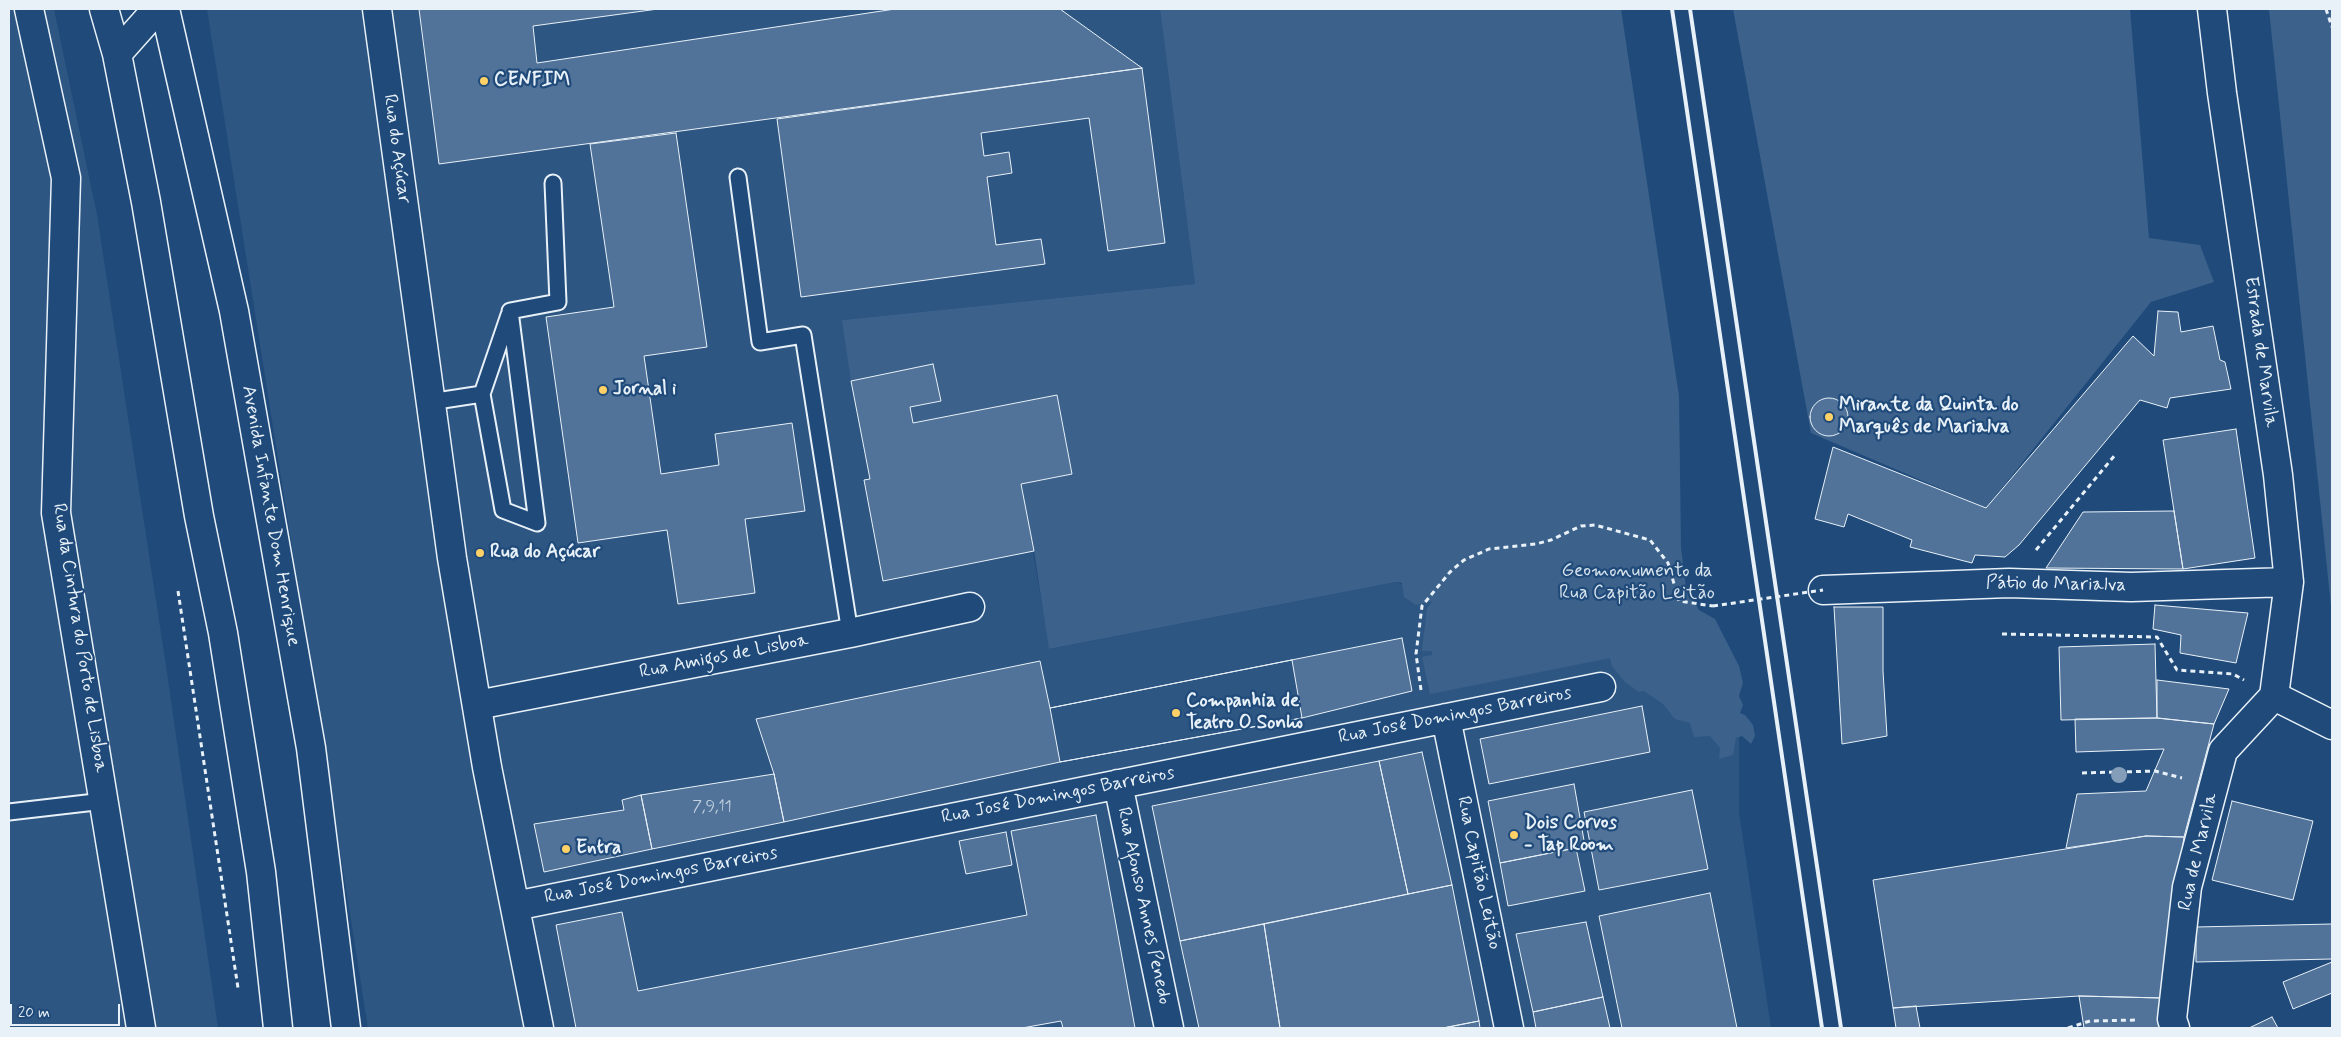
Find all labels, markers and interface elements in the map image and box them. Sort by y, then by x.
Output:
place label: CENFIM [494,70,570,92]
marker: CENFIM [478,75,490,87]
street label: Rua do Açúcar [377,93,415,205]
street label: Estrada de Marvila [2238,275,2282,429]
place label: Jornal i [613,379,676,401]
street label: Avenida Infante Dom Henrique [236,384,304,648]
marker: Jornal i [597,384,609,396]
place label: Mirante da Quinta do Marquês de Marialva [1839,395,2019,439]
marker: Mirante da Quinta do Marquês de Marialva [1823,411,1835,423]
street label: Rua da Cintura do Porto de Lisboa [46,502,112,774]
place label: Rua do Açúcar [490,542,600,564]
marker: Rua do Açúcar [474,547,486,559]
park label: Geomonumento da Rua Capitão Leitão [1559,561,1715,605]
street label: Pátio do Marialva [1986,572,2126,598]
street label: Rua Amigos de Lisboa [638,629,810,685]
street label: Rua José Domingos Barreiros [1336,682,1574,750]
place label: Companhia de Teatro O Sonho [1186,691,1303,735]
marker: Companhia de Teatro O Sonho [1170,707,1182,719]
street label: Rua José Domingos Barreiros [939,762,1177,830]
street label: Rua de Marvila [2174,791,2224,913]
street label: Rua Capitão Leitão [1451,794,1505,952]
house number: 7,9,11 [692,798,732,818]
street label: Rua Afonso Annes Penedo [1111,805,1175,1007]
place label: Dois Corvos - Tap Room [1524,813,1617,857]
marker: Dois Corvos - Tap Room [1508,829,1520,841]
place label: Entra [576,838,621,860]
street label: Rua José Domingos Barreiros [542,842,780,910]
marker: Entra [560,843,572,855]
scale bar [12,994,122,1026]
text: 20 m [18,1003,50,1023]

